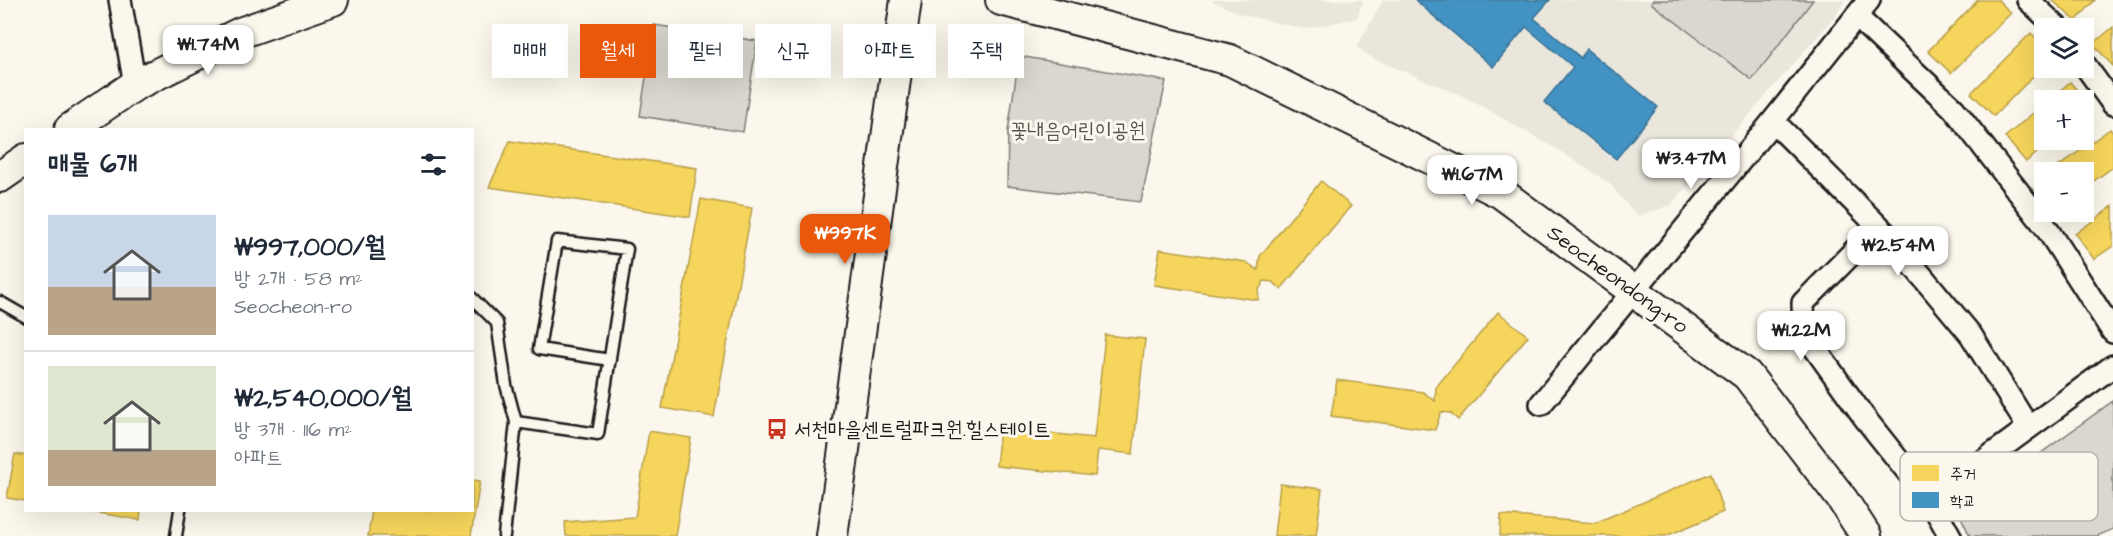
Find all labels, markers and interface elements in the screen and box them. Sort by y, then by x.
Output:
map controls [2034,18,2094,222]
button: layers [2034,18,2094,78]
chip: 매매 [492,24,568,78]
chip: 월세 [580,24,656,78]
chip: 필터 [668,24,743,78]
chip: 신규 [755,24,831,78]
chip: 아파트 [843,24,936,78]
chip: 주택 [948,24,1024,78]
pin: ₩1.74M [159,25,257,76]
text: ₩1.74M [177,30,239,58]
button: + [2034,90,2094,150]
park label: 꽃내음어린이공원 [1010,116,1146,145]
pin: ₩3.47M [1642,139,1740,190]
text: ₩3.47M [1656,144,1726,172]
text: 매물 6개 [48,146,137,182]
icon: filters [417,148,450,181]
pin: ₩1.67M [1423,155,1521,206]
text: ₩1.67M [1441,160,1503,188]
button: − [2034,162,2094,222]
pin: ₩997K [803,214,887,265]
street label: Seocheondong-ro [1540,218,1694,342]
text: ₩997K [814,219,876,247]
pin: ₩2.54M [1849,226,1947,277]
text: ₩997,000/월 [234,229,386,265]
text: ₩2.54M [1861,231,1935,259]
icon: home [96,239,168,311]
text: 방 2개 · 58 m² [234,265,363,293]
text: Seocheon-ro [234,293,352,321]
pin: ₩1.22M [1752,311,1850,362]
text: ₩1.22M [1771,316,1831,344]
text: ₩2,540,000/월 [234,380,412,416]
icon: home [96,390,168,462]
place label: 서천마을센트럴파크원.힐스테이트 [794,415,1050,444]
text: 방 3개 · 116 m² [234,416,352,444]
bus stop icon: 서천마을센트럴파크원.힐스테이트 [765,417,789,441]
text: 아파트 [234,444,282,472]
legend [1900,452,2098,521]
text: 주거 [1950,463,1976,485]
text: 학교 [1950,490,1976,512]

